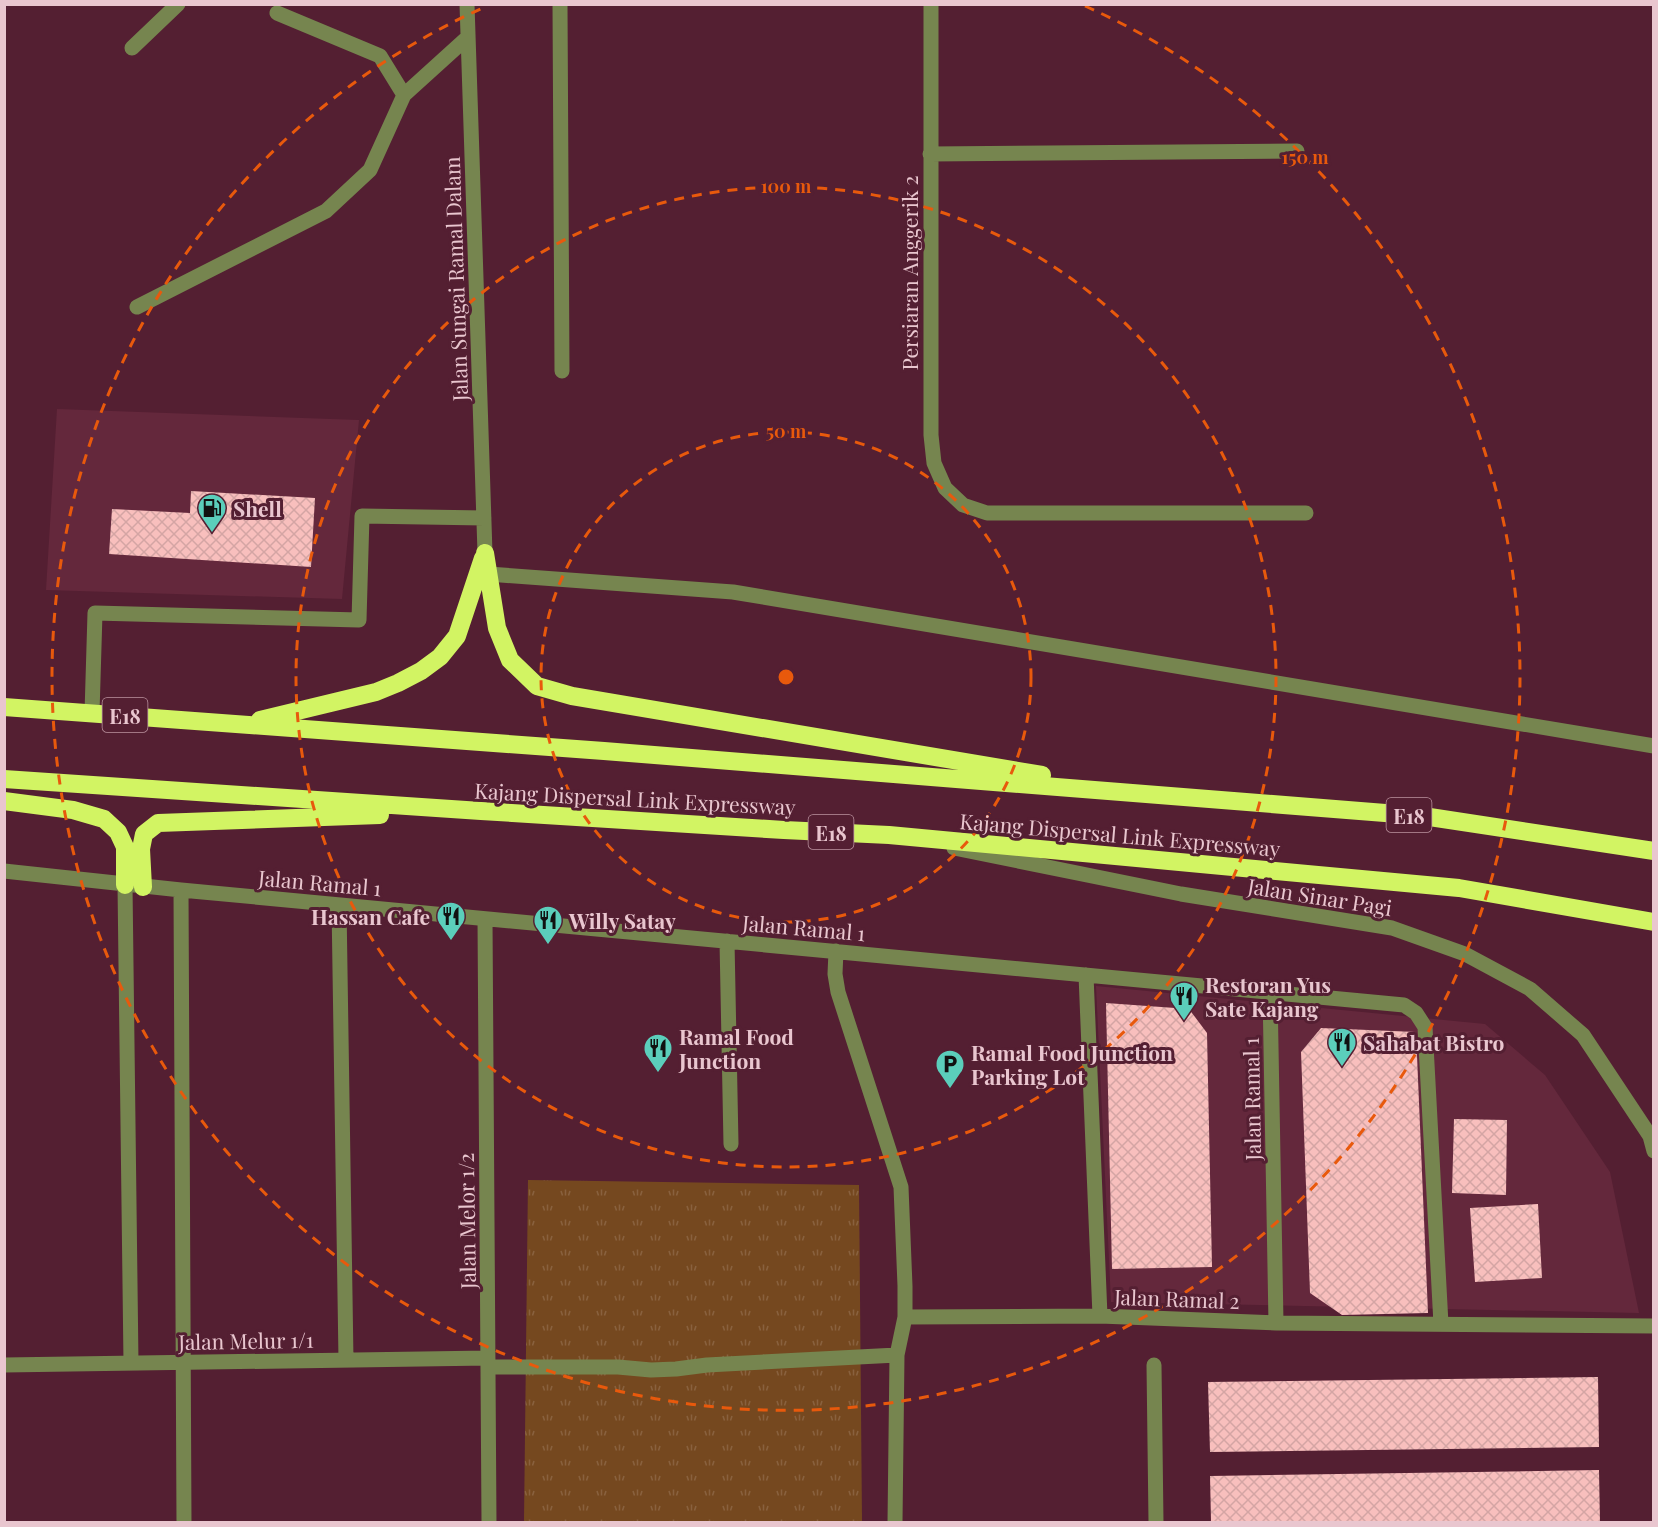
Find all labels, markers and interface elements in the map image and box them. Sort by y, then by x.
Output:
text: 150 m [1281,145,1329,169]
street label: Jalan Sungai Ramal Dalam [437,156,473,403]
text: 100 m [761,174,812,198]
street label: Persiaran Anggerik 2 [895,175,923,371]
text: 50 m [766,419,807,443]
fuel station icon: Shell [196,492,228,534]
place label: Shell [233,494,282,522]
centre of rings [776,667,796,687]
road number: E18 [102,698,148,732]
street label: Kajang Dispersal Link Expressway [474,776,797,820]
road number: E18 [1386,798,1432,832]
street label: Kajang Dispersal Link Expressway [959,806,1282,862]
road number: E18 [808,815,854,849]
street label: Jalan Ramal 1 [256,863,383,901]
street label: Jalan Sinar Pagi [1245,871,1394,921]
restaurant icon: Hassan Cafe [435,900,467,942]
place label: Hassan Cafe [311,902,430,930]
restaurant icon: Willy Satay [532,904,564,946]
place label: Willy Satay [568,906,676,934]
street label: Jalan Ramal 1 [740,908,867,946]
place label: Restoran Yus Sate Kajang [1205,970,1331,1022]
restaurant icon: Restoran Yus Sate Kajang [1168,980,1200,1022]
place label: Ramal Food Junction [678,1022,794,1074]
restaurant icon: Sahabat Bistro [1326,1026,1358,1068]
place label: Sahabat Bistro [1363,1028,1504,1056]
restaurant icon: Ramal Food Junction [642,1032,674,1074]
street label: Jalan Ramal 1 [1236,1037,1266,1162]
place label: Ramal Food Junction Parking Lot [971,1038,1173,1090]
parking icon: Ramal Food Junction Parking Lot [934,1048,966,1090]
street label: Jalan Melor 1/2 [451,1153,481,1290]
street label: Jalan Ramal 2 [1113,1282,1240,1314]
street label: Jalan Melur 1/1 [177,1325,314,1355]

